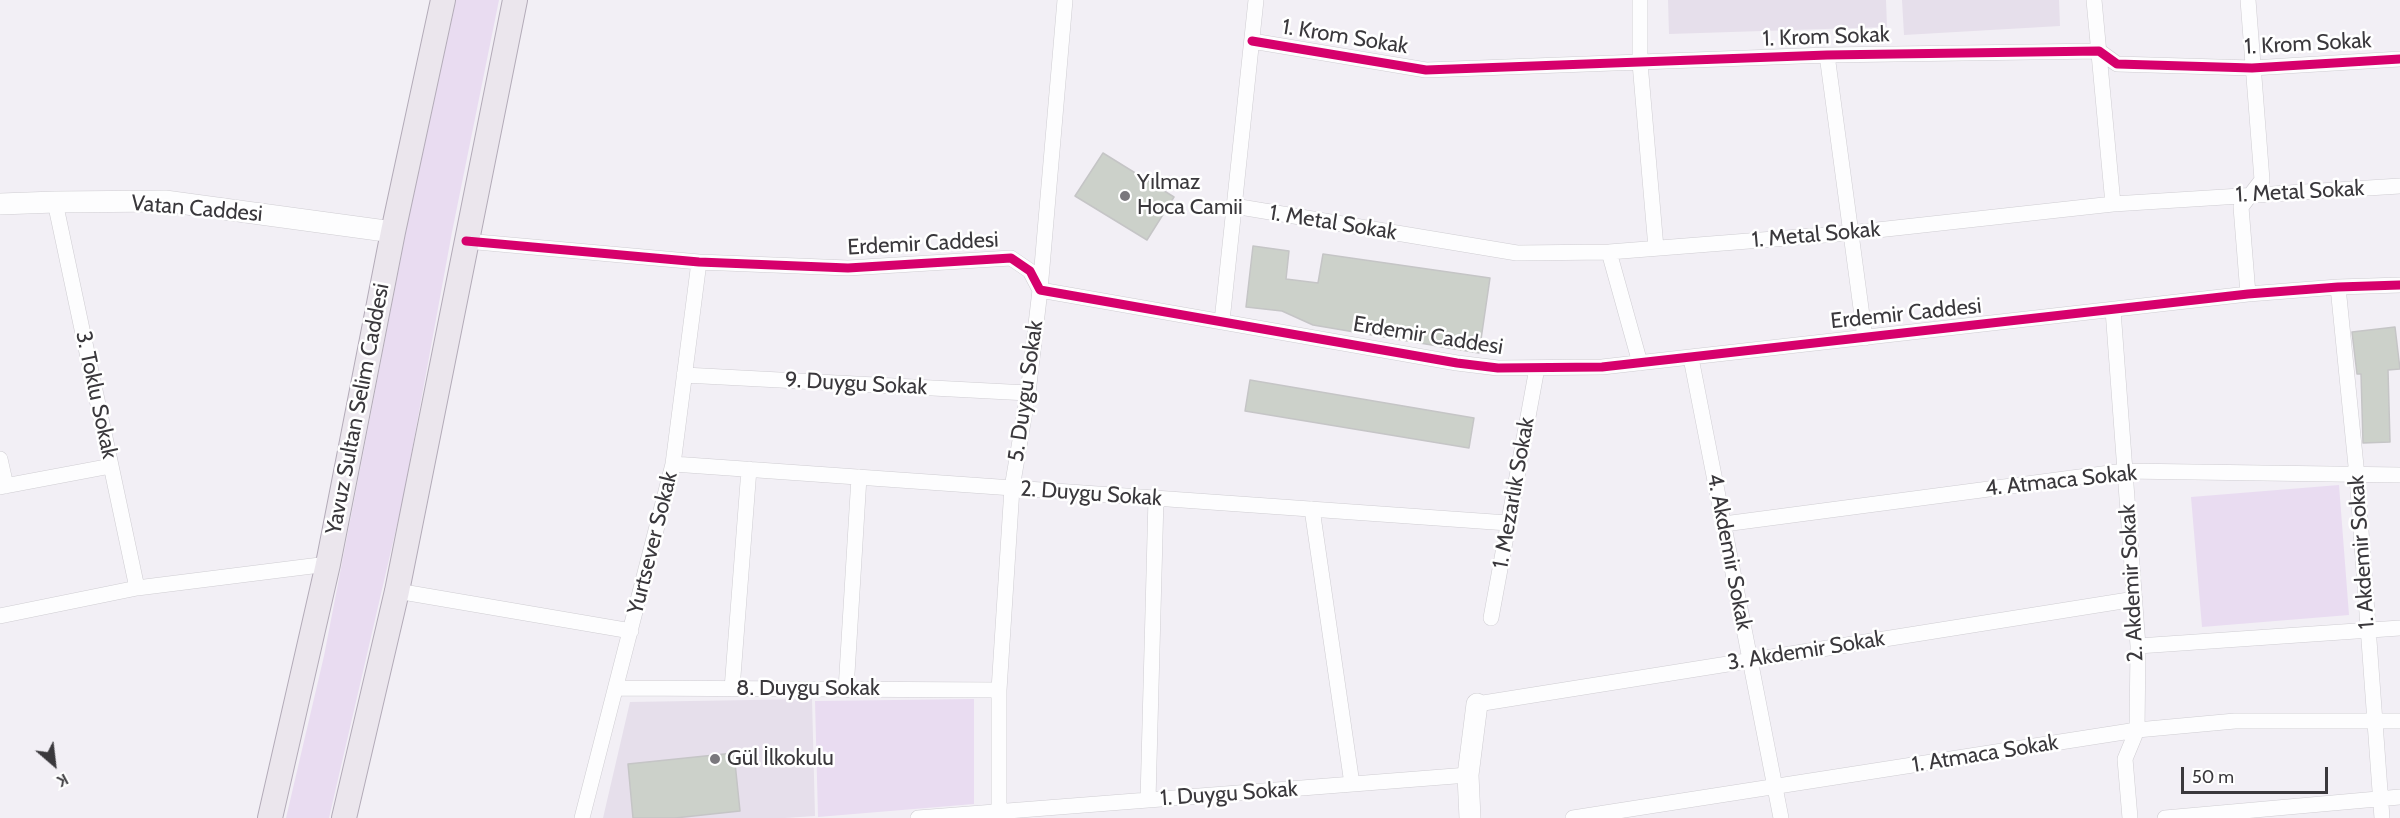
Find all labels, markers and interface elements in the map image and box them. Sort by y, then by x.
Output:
street label: 1. Krom Sokak [1280,14,1410,60]
street label: 1. Krom Sokak [1762,22,1890,52]
street label: 1. Krom Sokak [2244,27,2372,61]
place label: Yılmaz Hoca Camii [1137,170,1243,222]
street label: 1. Metal Sokak [2235,175,2365,209]
marker: Yılmaz Hoca Camii [1118,189,1132,203]
street label: Vatan Caddesi [130,190,264,228]
street label: 1. Metal Sokak [1267,200,1399,246]
street label: 1. Metal Sokak [1751,216,1881,254]
street label: Erdemir Caddesi [847,227,999,261]
street label: Yavuz Sultan Selim Caddesi [321,281,395,537]
street label: Erdemir Caddesi [1829,293,1983,335]
street label: Erdemir Caddesi [1351,311,1505,361]
street label: 5. Duygu Sokak [1003,319,1049,463]
street label: 3. Toklu Sokak [70,329,122,461]
street label: 9. Duygu Sokak [784,367,928,401]
street label: 1. Mezarlık Sokak [1488,415,1540,571]
street label: 4. Atmaca Sokak [1984,460,2138,502]
street label: Yurtsever Sokak [623,469,683,617]
street label: 4. Akdemir Sokak [1701,471,1757,633]
street label: 1. Akdemir Sokak [2343,474,2381,630]
street label: 2. Duygu Sokak [1019,476,1163,512]
street label: 2. Akdemir Sokak [2115,503,2149,663]
street label: 3. Akdemir Sokak [1726,626,1886,676]
street label: 8. Duygu Sokak [736,676,880,702]
street label: 1. Atmaca Sokak [1910,729,2060,779]
north arrow [24,734,84,794]
place label: Gül İlkokulu [727,746,834,772]
marker: Gül İlkokulu [708,752,722,766]
scale bar [2184,755,2331,793]
text: 50 m [2192,766,2234,788]
text: K [54,770,72,791]
street label: 1. Duygu Sokak [1159,776,1299,812]

